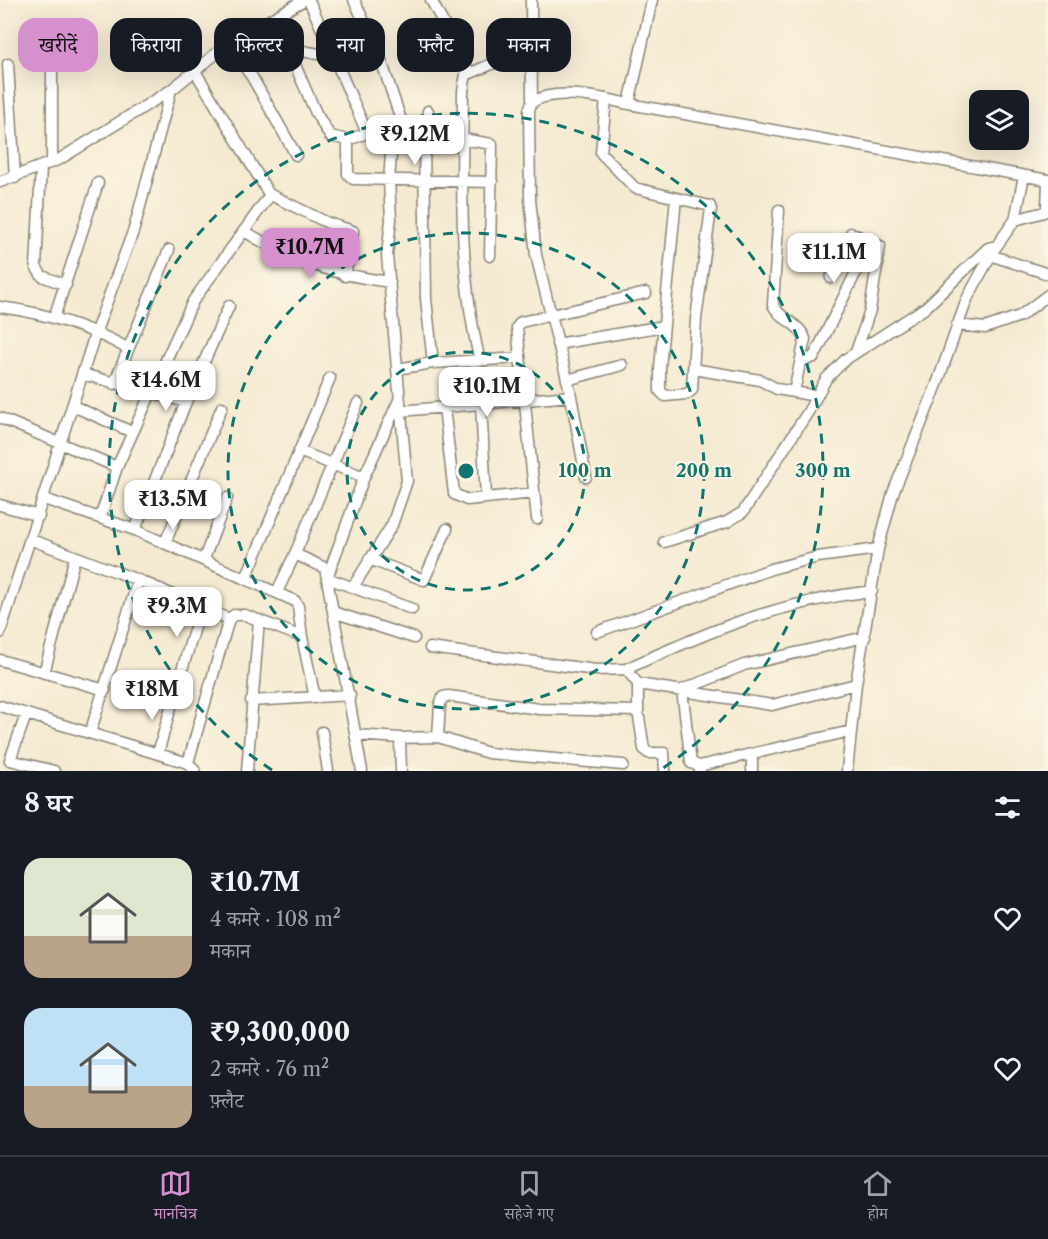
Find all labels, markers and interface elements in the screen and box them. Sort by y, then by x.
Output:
chip: खरीदें [18,18,98,72]
chip: किराया [110,18,202,72]
chip: फ़िल्टर [214,18,304,72]
chip: नया [316,18,385,72]
chip: फ़्लैट [397,18,474,72]
chip: मकान [486,18,571,72]
map controls [969,90,1029,150]
button: layers [969,90,1029,150]
pin: ₹9.12M [366,115,464,166]
text: ₹9.12M [380,122,450,146]
pin: ₹10.7M [261,228,359,279]
pin: ₹11.1M [785,233,883,284]
text: ₹10.7M [275,235,345,259]
text: ₹11.1M [801,240,867,264]
pin: ₹14.6M [117,361,215,412]
pin: ₹10.1M [438,367,536,418]
text: ₹14.6M [131,368,201,392]
text: ₹10.1M [453,374,521,398]
text: 100 m [558,460,612,482]
text: 200 m [676,460,732,482]
text: 300 m [795,460,851,482]
centre of rings [456,461,476,481]
pin: ₹13.5M [124,480,222,531]
text: ₹13.5M [138,487,208,511]
pin: ₹9.3M [135,587,219,638]
text: ₹9.3M [147,594,207,618]
pin: ₹18M [116,670,188,721]
text: ₹18M [125,677,179,701]
text: 8 घर [24,787,72,819]
icon: filters [991,791,1024,824]
text: ₹10.7M [210,866,300,898]
icon: home [72,882,144,954]
icon: heart [991,902,1024,935]
text: 4 कमरे · 108 m² [210,907,341,931]
text: मकान [210,939,251,963]
text: ₹9,300,000 [210,1016,350,1048]
icon: home [72,1032,144,1104]
icon: heart [991,1052,1024,1085]
text: 2 कमरे · 76 m² [210,1057,329,1081]
text: फ़्लैट [210,1089,243,1113]
tab: मानचित्र [154,1167,197,1229]
tab: सहेजे गए [504,1167,554,1229]
tab: होम [861,1167,894,1229]

